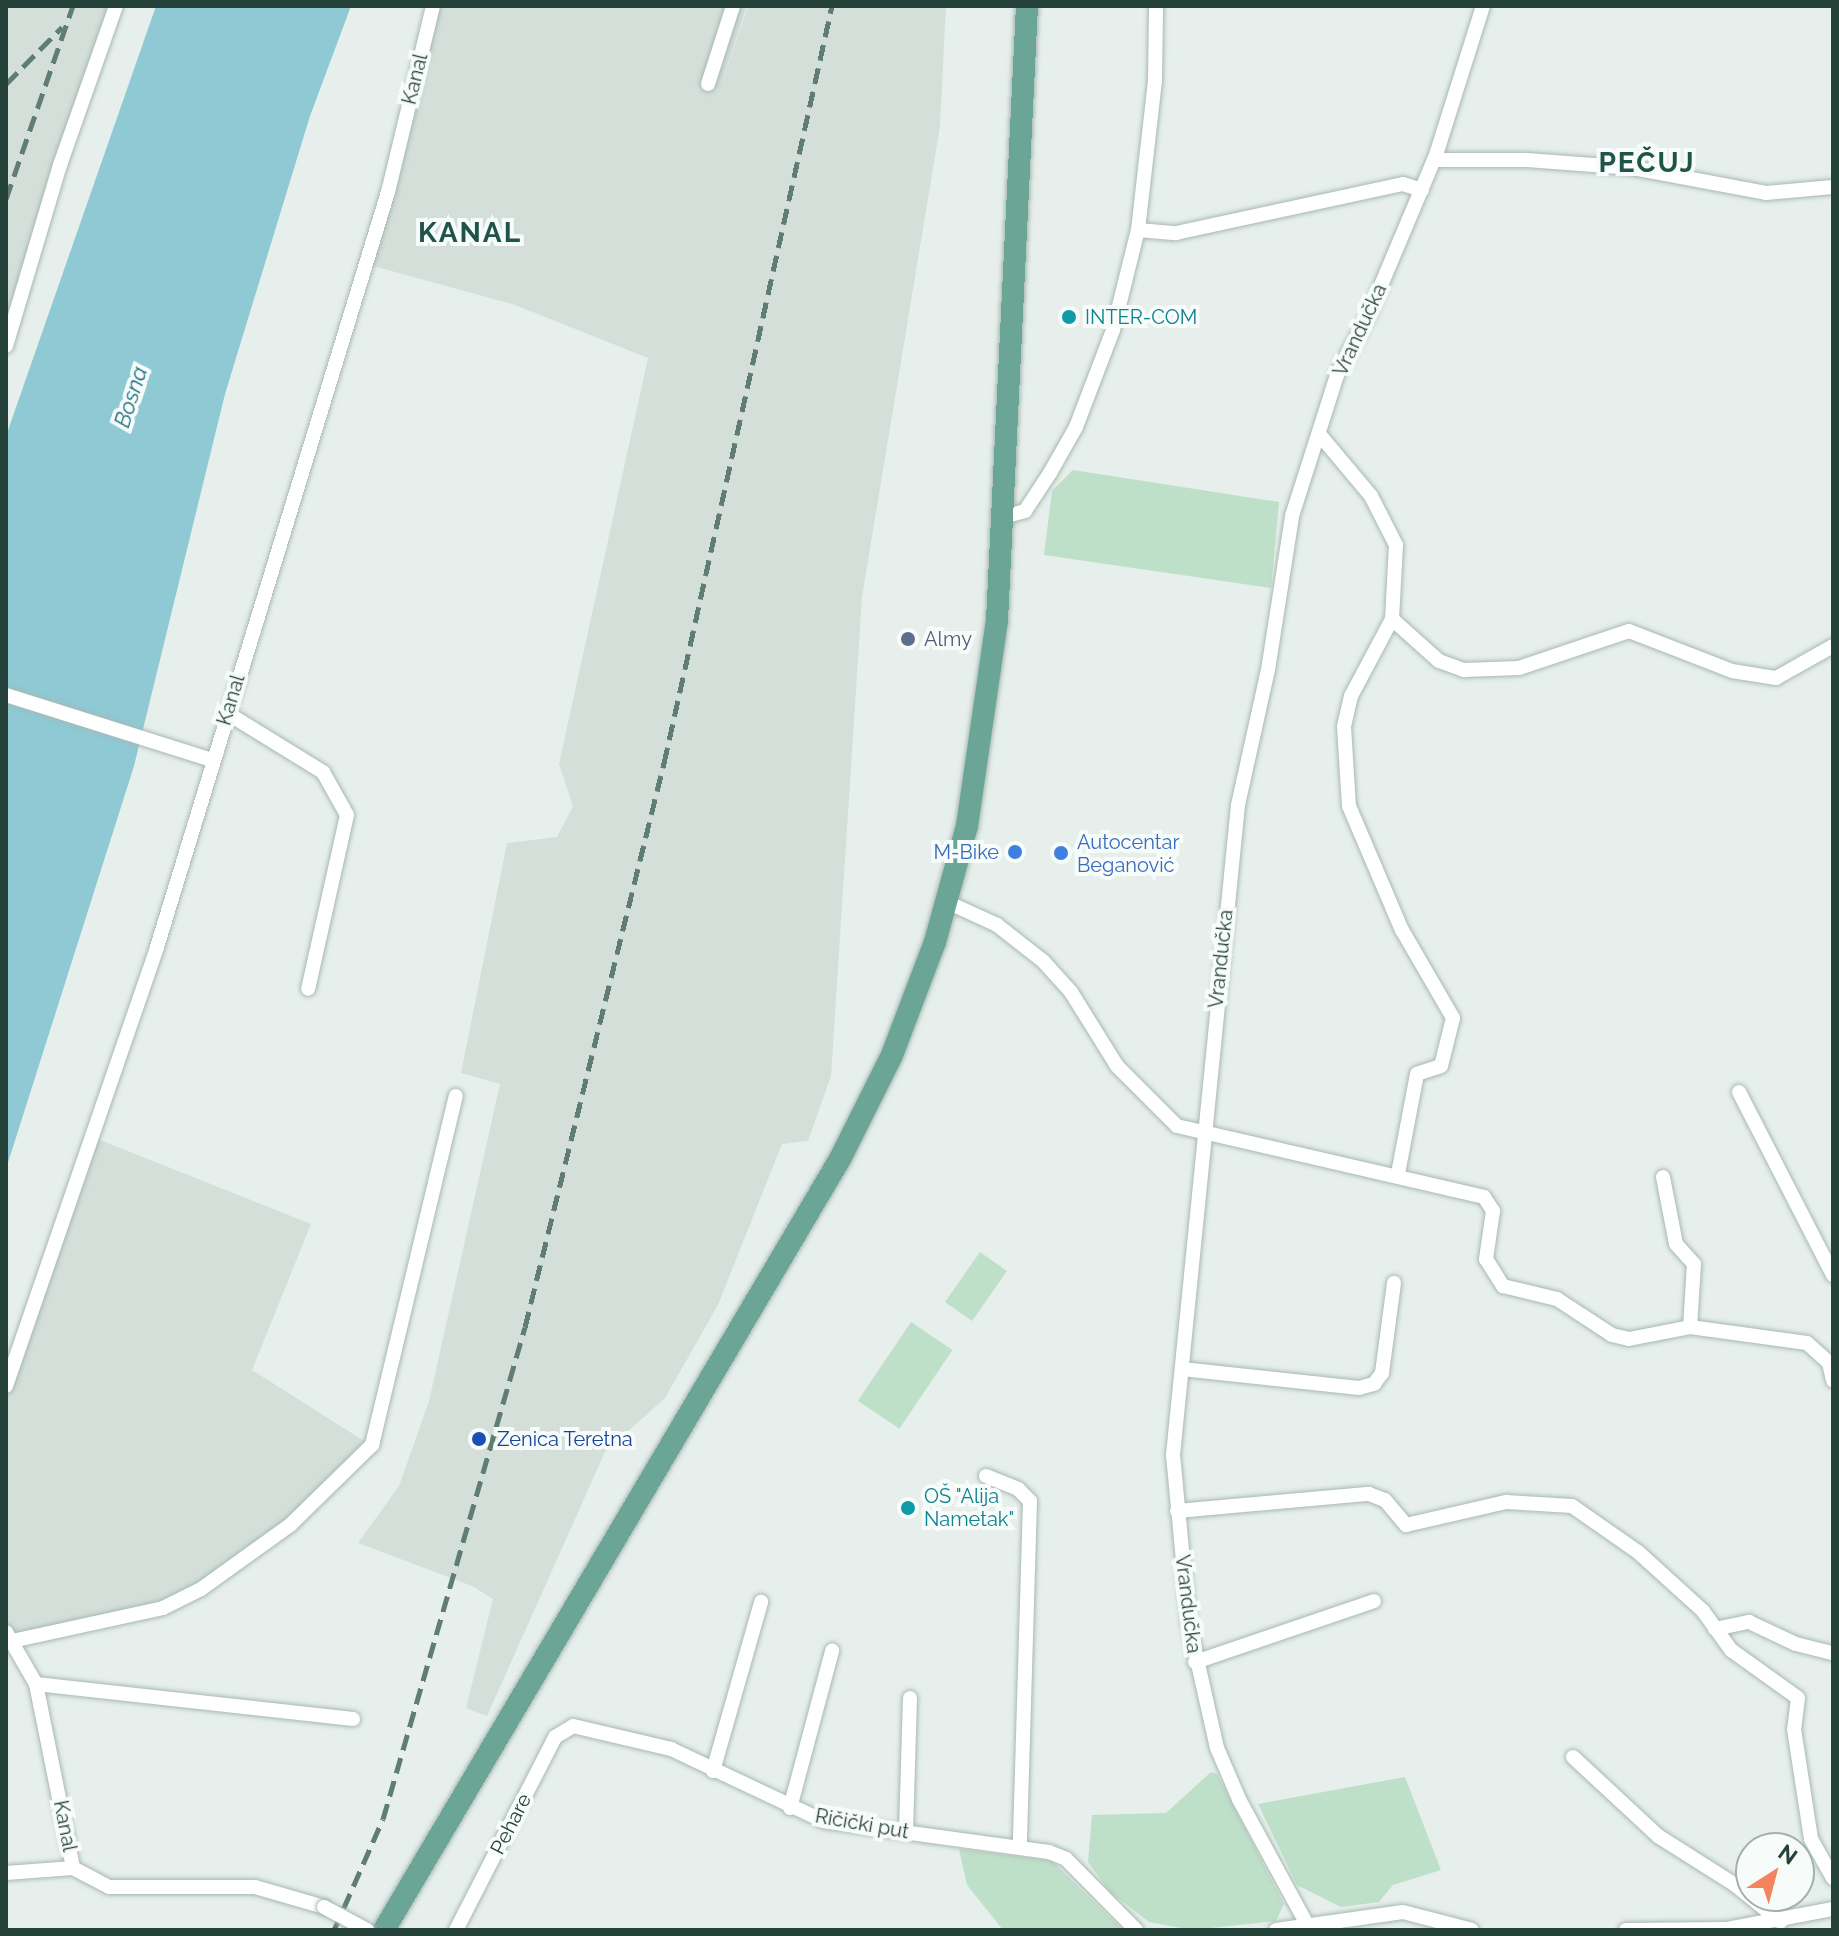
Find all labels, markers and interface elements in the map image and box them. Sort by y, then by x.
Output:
street label: Kanal [397,51,433,107]
district label: PEČUJ [1598,146,1696,180]
district label: KANAL [418,216,522,250]
street label: Vrandučka [1328,280,1392,380]
place label: INTER-COM [1085,305,1197,329]
marker: INTER-COM [1060,308,1078,326]
water label: Bosna [109,363,153,431]
place label: Almy [924,627,972,651]
marker: Almy [899,630,917,648]
street label: Kanal [212,672,250,728]
place label: Autocentar Beganović [1077,830,1179,877]
place label: M-Bike [934,840,999,864]
marker: M-Bike [1006,843,1024,861]
marker: Autocentar Beganović [1052,844,1070,862]
street label: Vrandučka [1204,908,1238,1010]
place label: Zenica Teretna [497,1427,633,1451]
marker: Zenica Teretna [468,1428,490,1450]
place label: OŠ "Alija Nametak" [924,1484,1014,1531]
marker: OŠ "Alija Nametak" [899,1499,917,1517]
street label: Vrandučka [1170,1553,1206,1655]
street label: Pehare [486,1790,536,1858]
street label: Kanal [48,1798,82,1854]
street label: Ričički put [813,1804,911,1844]
north arrow [1735,1832,1815,1912]
text: N [1773,1839,1802,1870]

